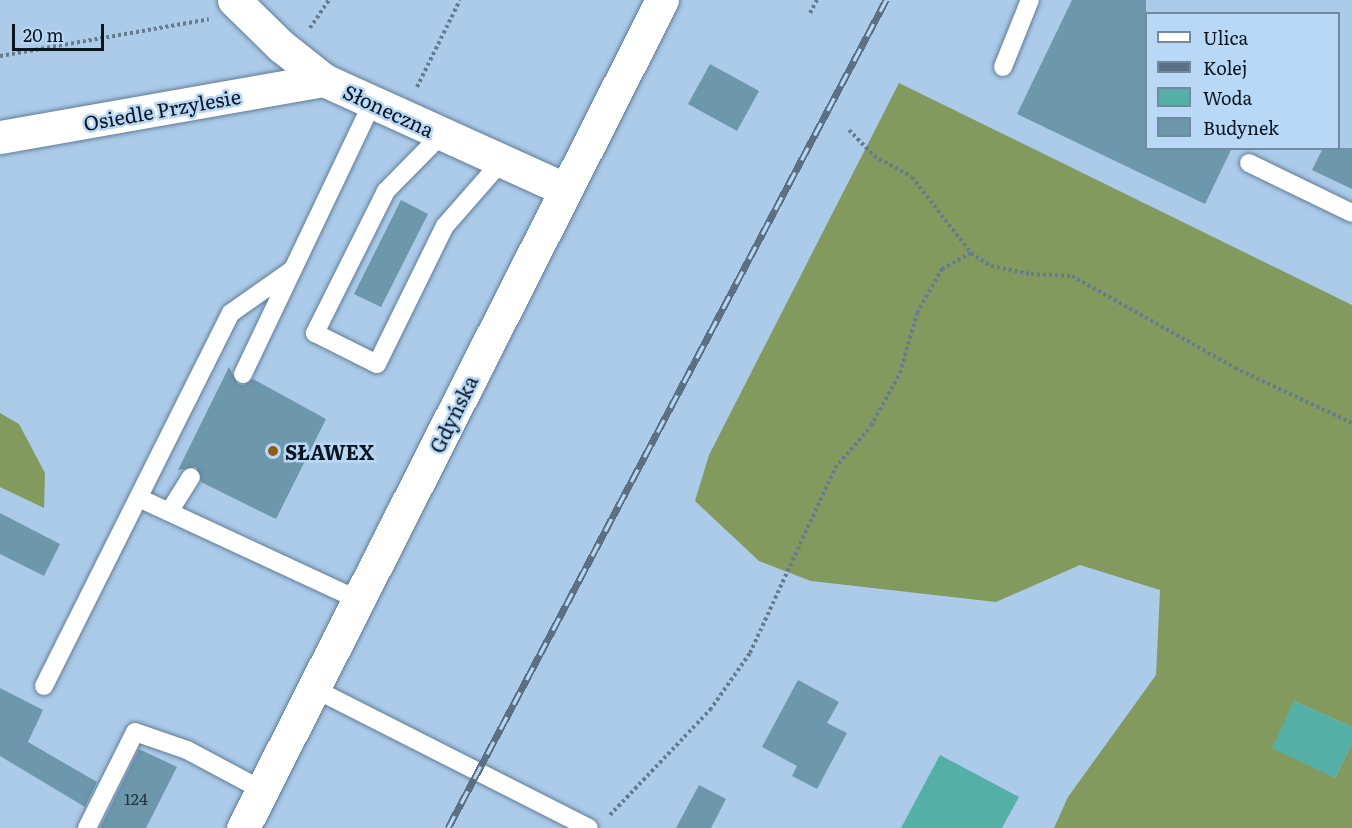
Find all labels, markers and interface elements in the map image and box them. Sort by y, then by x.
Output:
scale bar [15,12,106,50]
legend [1145,12,1340,150]
text: 20 m [23,21,64,48]
text: Ulica [1203,24,1248,51]
text: Kolej [1203,54,1247,81]
street label: Słoneczna [340,79,438,141]
street label: Osiedle Przylesie [82,83,242,135]
text: Woda [1203,84,1252,111]
text: Budynek [1203,114,1279,141]
street label: Gdyńska [424,371,482,457]
place label: SŁAWEX [285,439,374,463]
marker: SŁAWEX [266,444,280,458]
house number: 124 [124,788,148,808]

